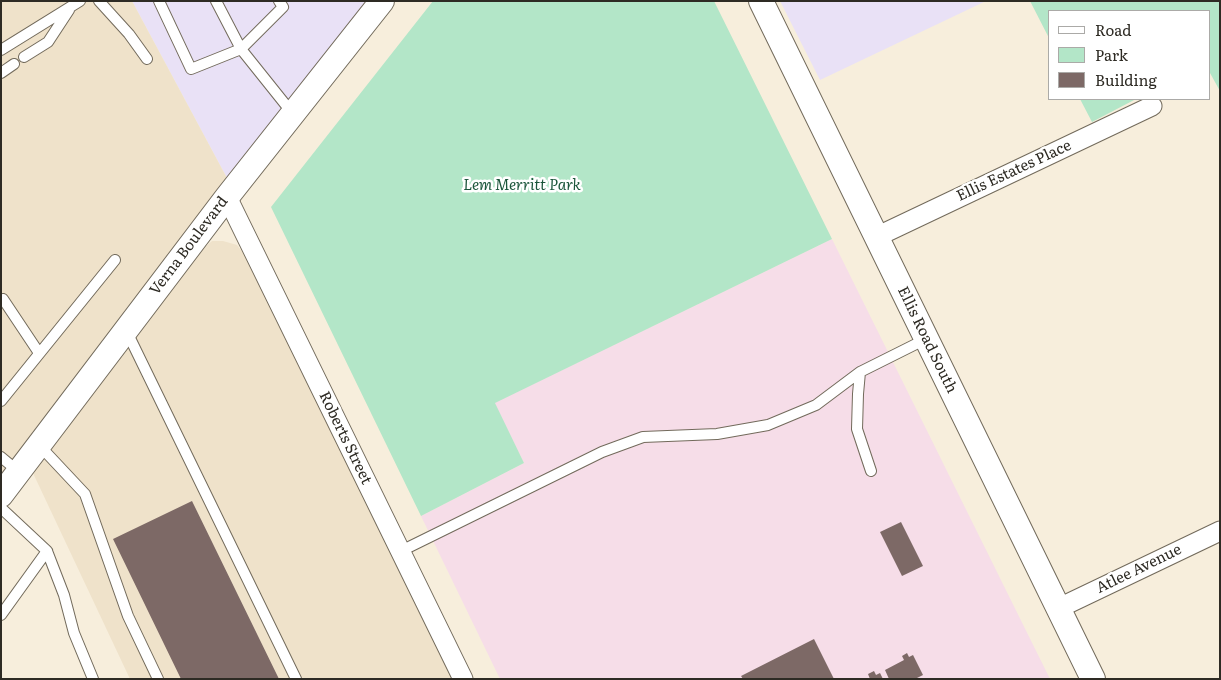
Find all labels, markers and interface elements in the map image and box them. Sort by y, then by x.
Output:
legend [1048,10,1211,100]
text: Road [1095,18,1131,41]
text: Park [1095,43,1128,66]
text: Building [1095,68,1157,91]
street label: Ellis Estates Place [954,137,1074,205]
park label: Lem Merritt Park [463,177,581,195]
street label: Verna Boulevard [146,193,232,299]
street label: Ellis Road South [893,284,961,396]
street label: Roberts Street [315,389,375,487]
street label: Atlee Avenue [1093,541,1185,597]

